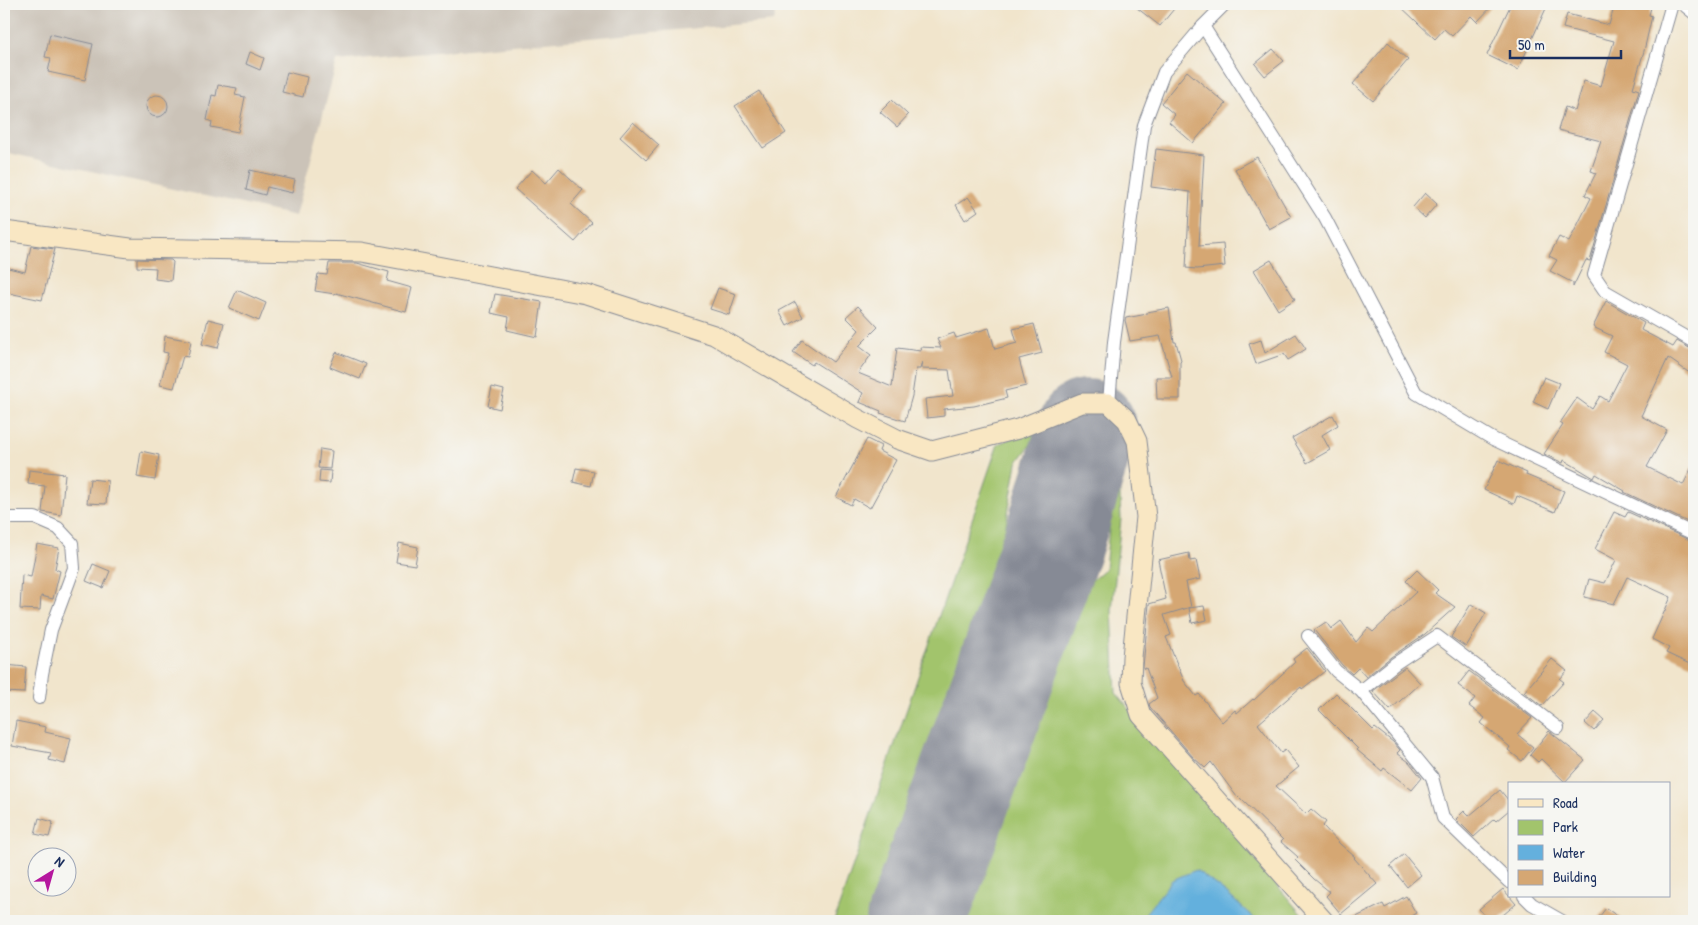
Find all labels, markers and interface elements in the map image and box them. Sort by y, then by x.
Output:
scale bar [1510,28,1622,60]
text: 50 m [1518,34,1545,55]
legend [1508,782,1670,898]
text: Road [1553,792,1578,813]
text: Park [1553,816,1578,837]
text: Water [1553,842,1585,863]
north arrow [28,848,78,898]
text: N [51,851,69,871]
text: Building [1553,866,1597,887]

